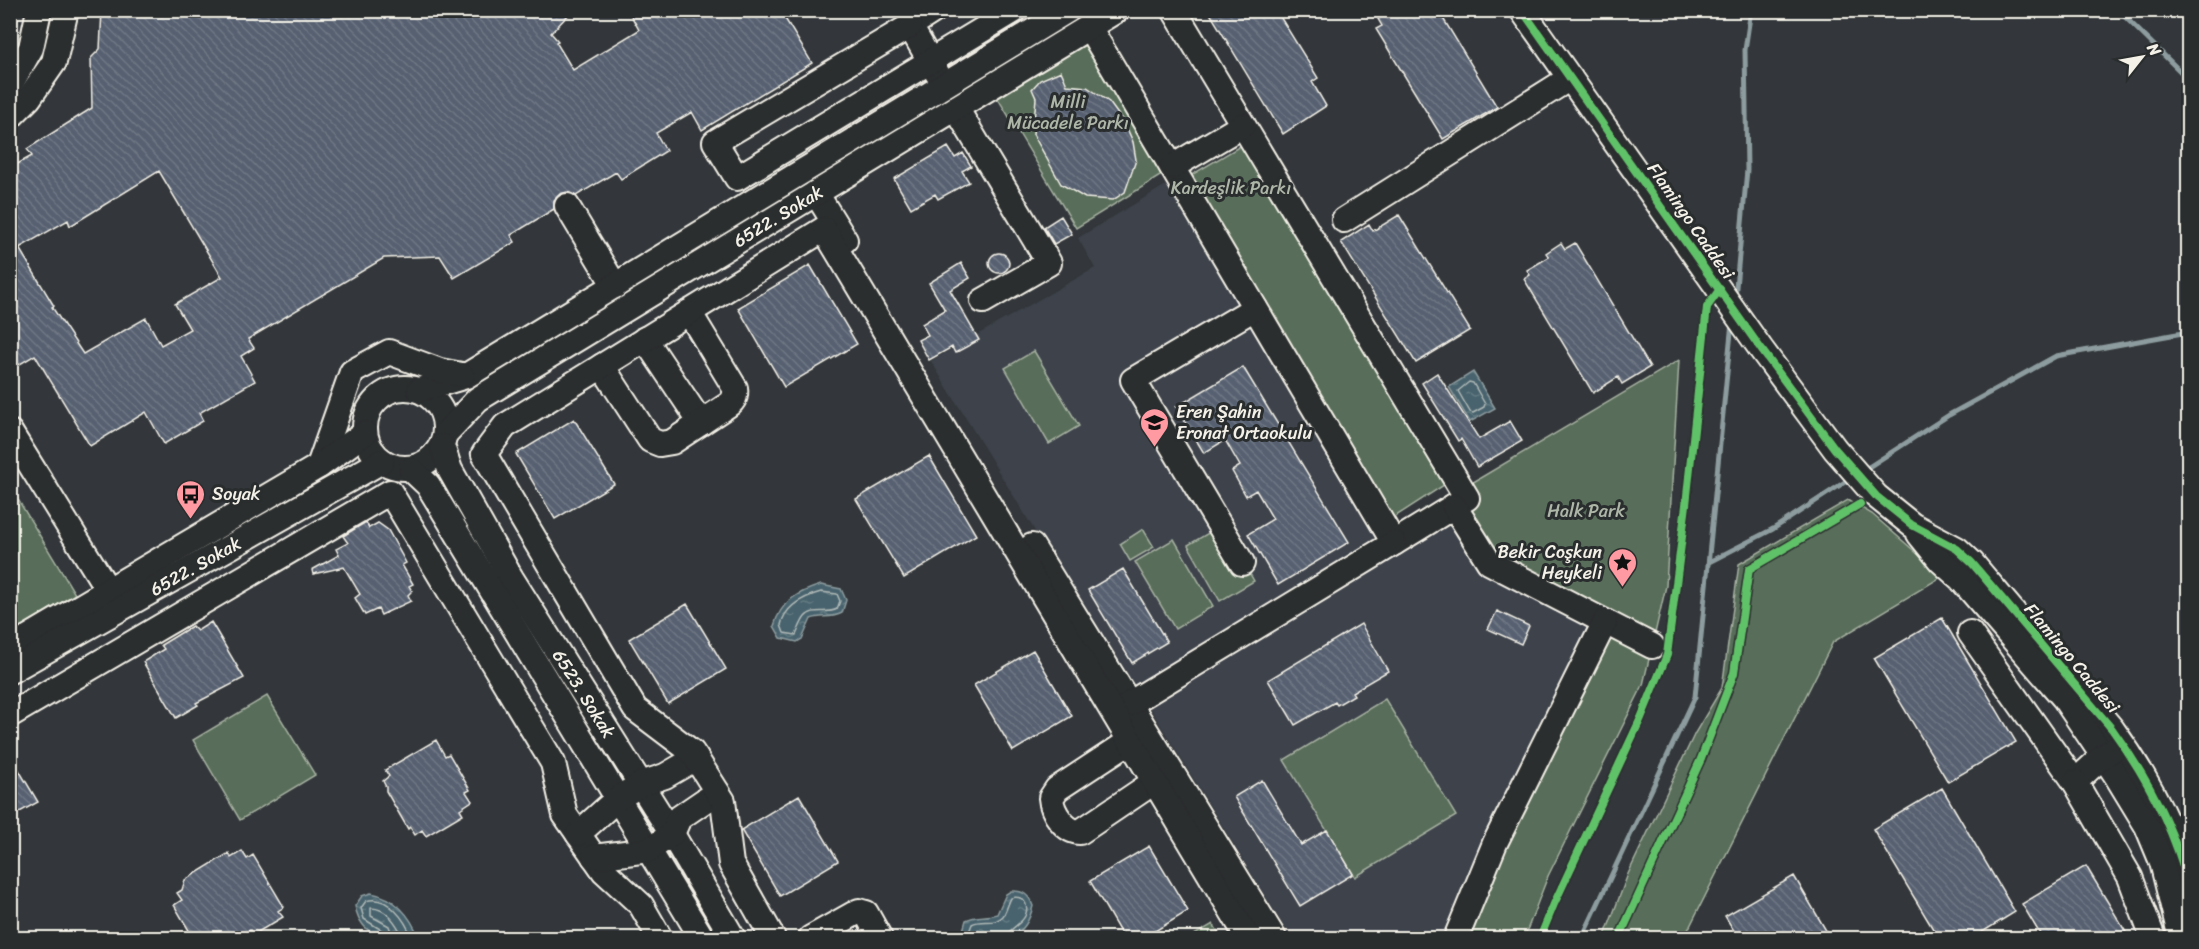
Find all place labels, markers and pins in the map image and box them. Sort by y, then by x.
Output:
place label: Eren Şahin Eronat Ortaokulu [1176,396,1313,449]
school or university icon: Eren Şahin Eronat Ortaokulu [1139,406,1171,448]
bus stop icon: Soyak [175,478,207,520]
place label: Soyak [212,478,261,510]
place label: Bekir Coşkun Heykeli [1497,536,1603,589]
place icon: Bekir Coşkun Heykeli [1607,546,1639,588]

